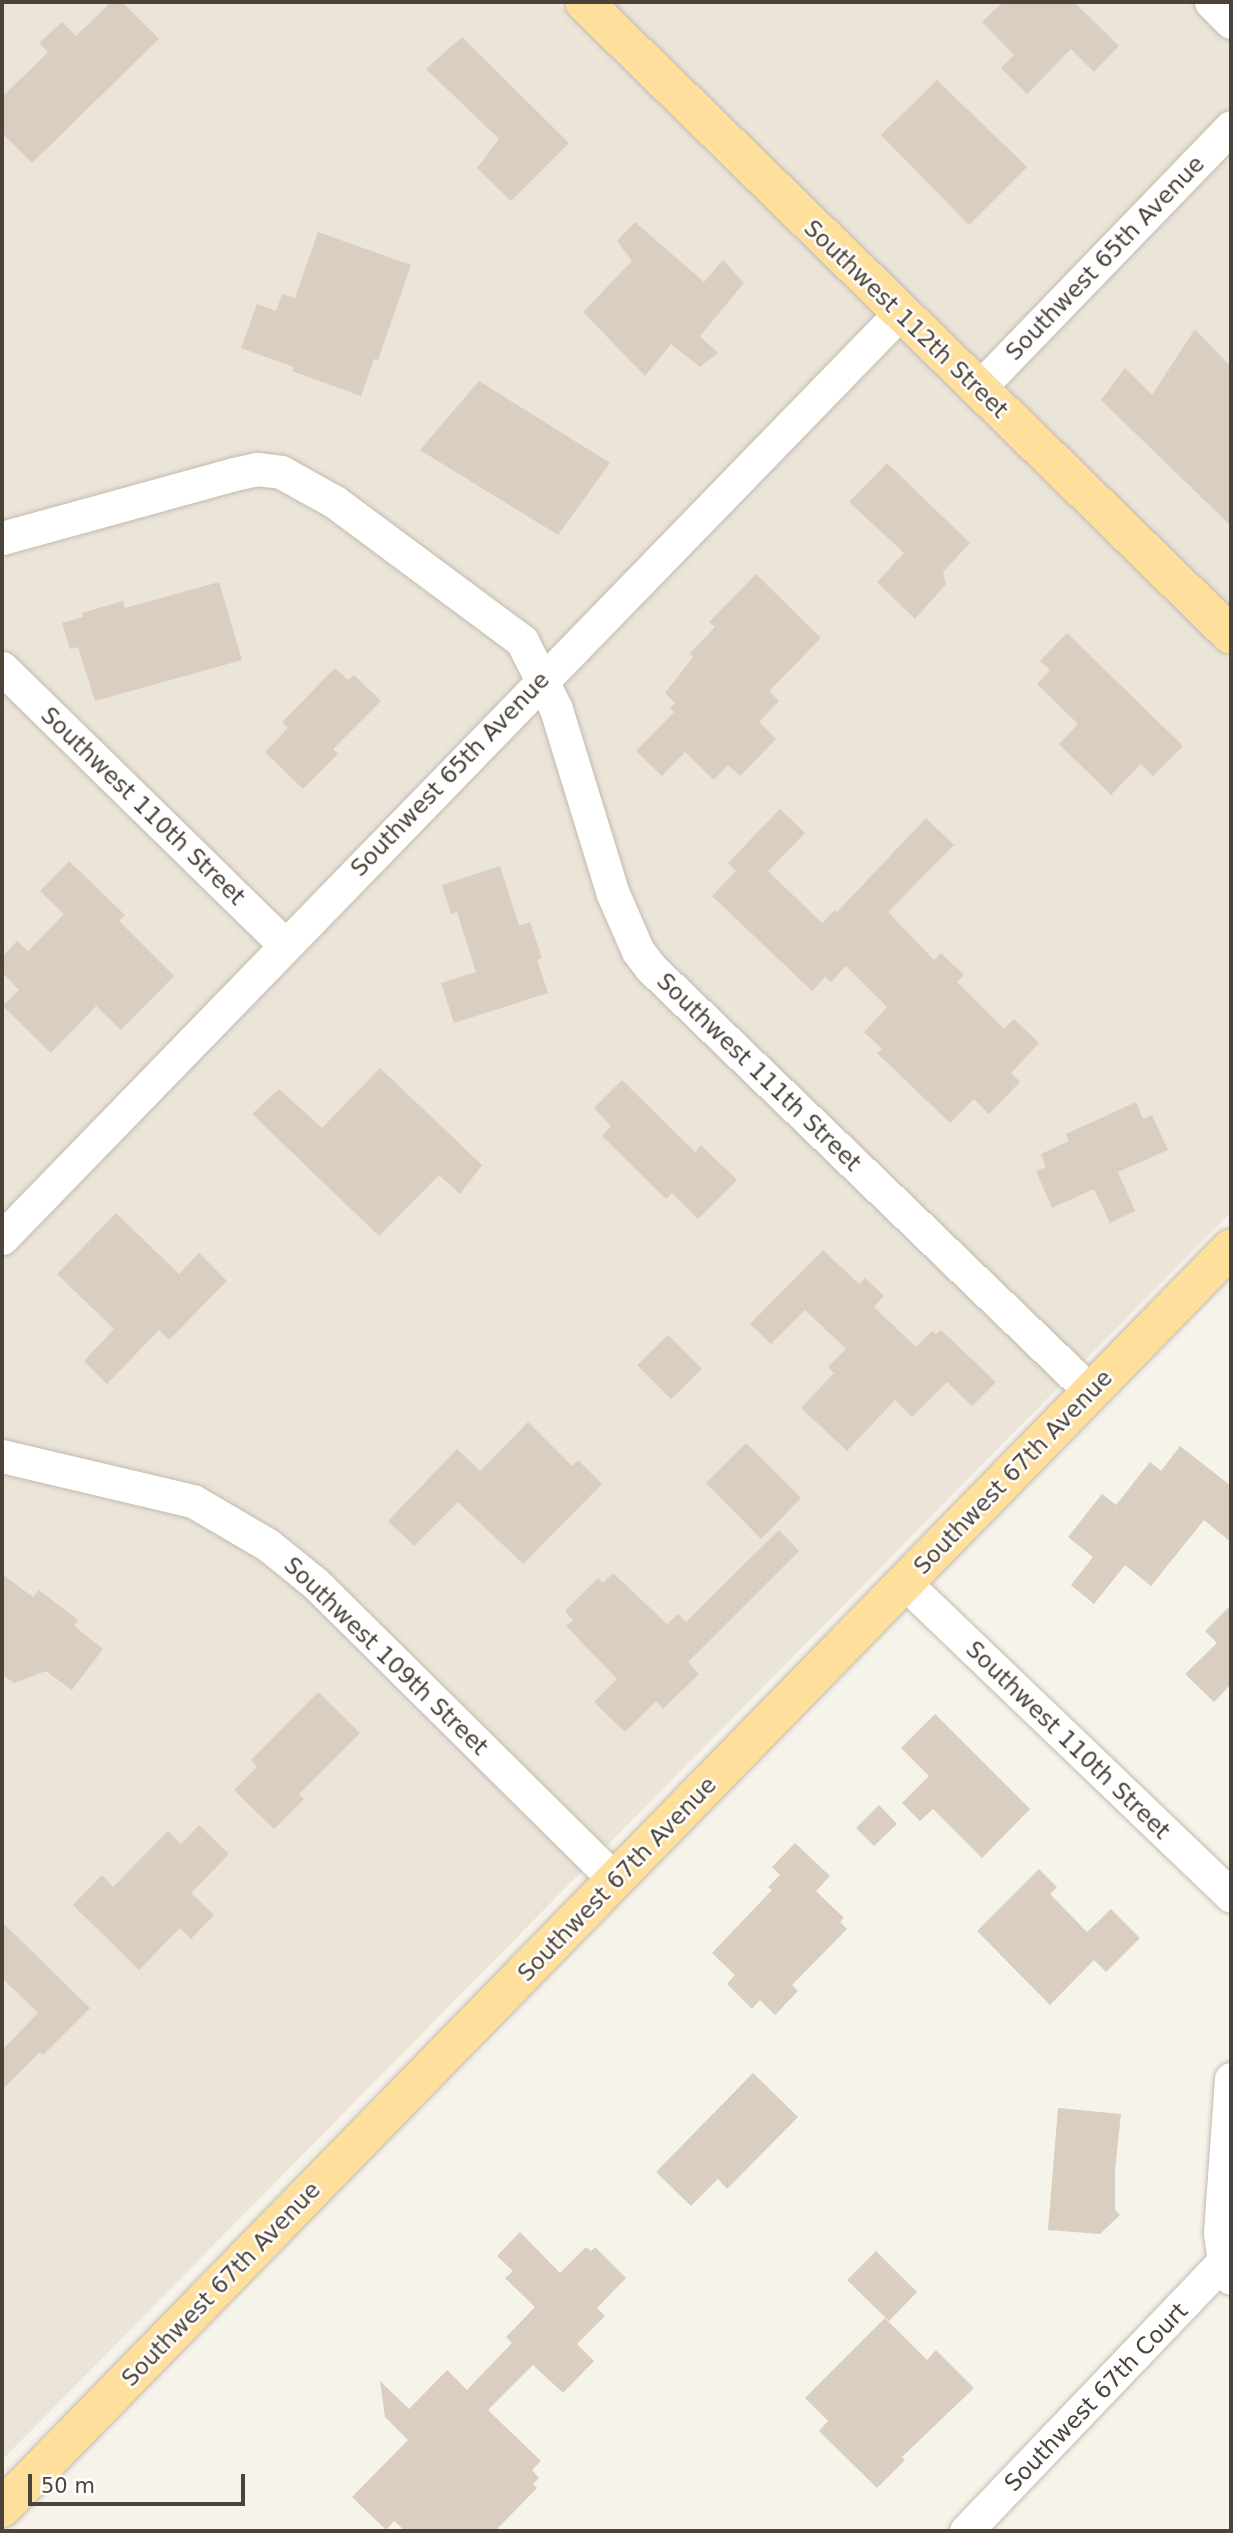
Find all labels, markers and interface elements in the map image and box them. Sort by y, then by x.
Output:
street label: Southwest 65th Avenue [1000,150,1210,366]
street label: Southwest 112th Street [798,214,1014,424]
street label: Southwest 65th Avenue [345,666,555,882]
street label: Southwest 110th Street [35,701,251,911]
street label: Southwest 111th Street [651,967,867,1177]
street label: Southwest 67th Avenue [908,1364,1118,1580]
street label: Southwest 109th Street [278,1551,494,1761]
street label: Southwest 110th Street [960,1635,1176,1845]
street label: Southwest 67th Avenue [512,1771,722,1987]
street label: Southwest 67th Avenue [116,2176,326,2392]
street label: Southwest 67th Court [999,2297,1193,2497]
scale bar [32,2460,248,2504]
text: 50 m [41,2474,95,2498]

